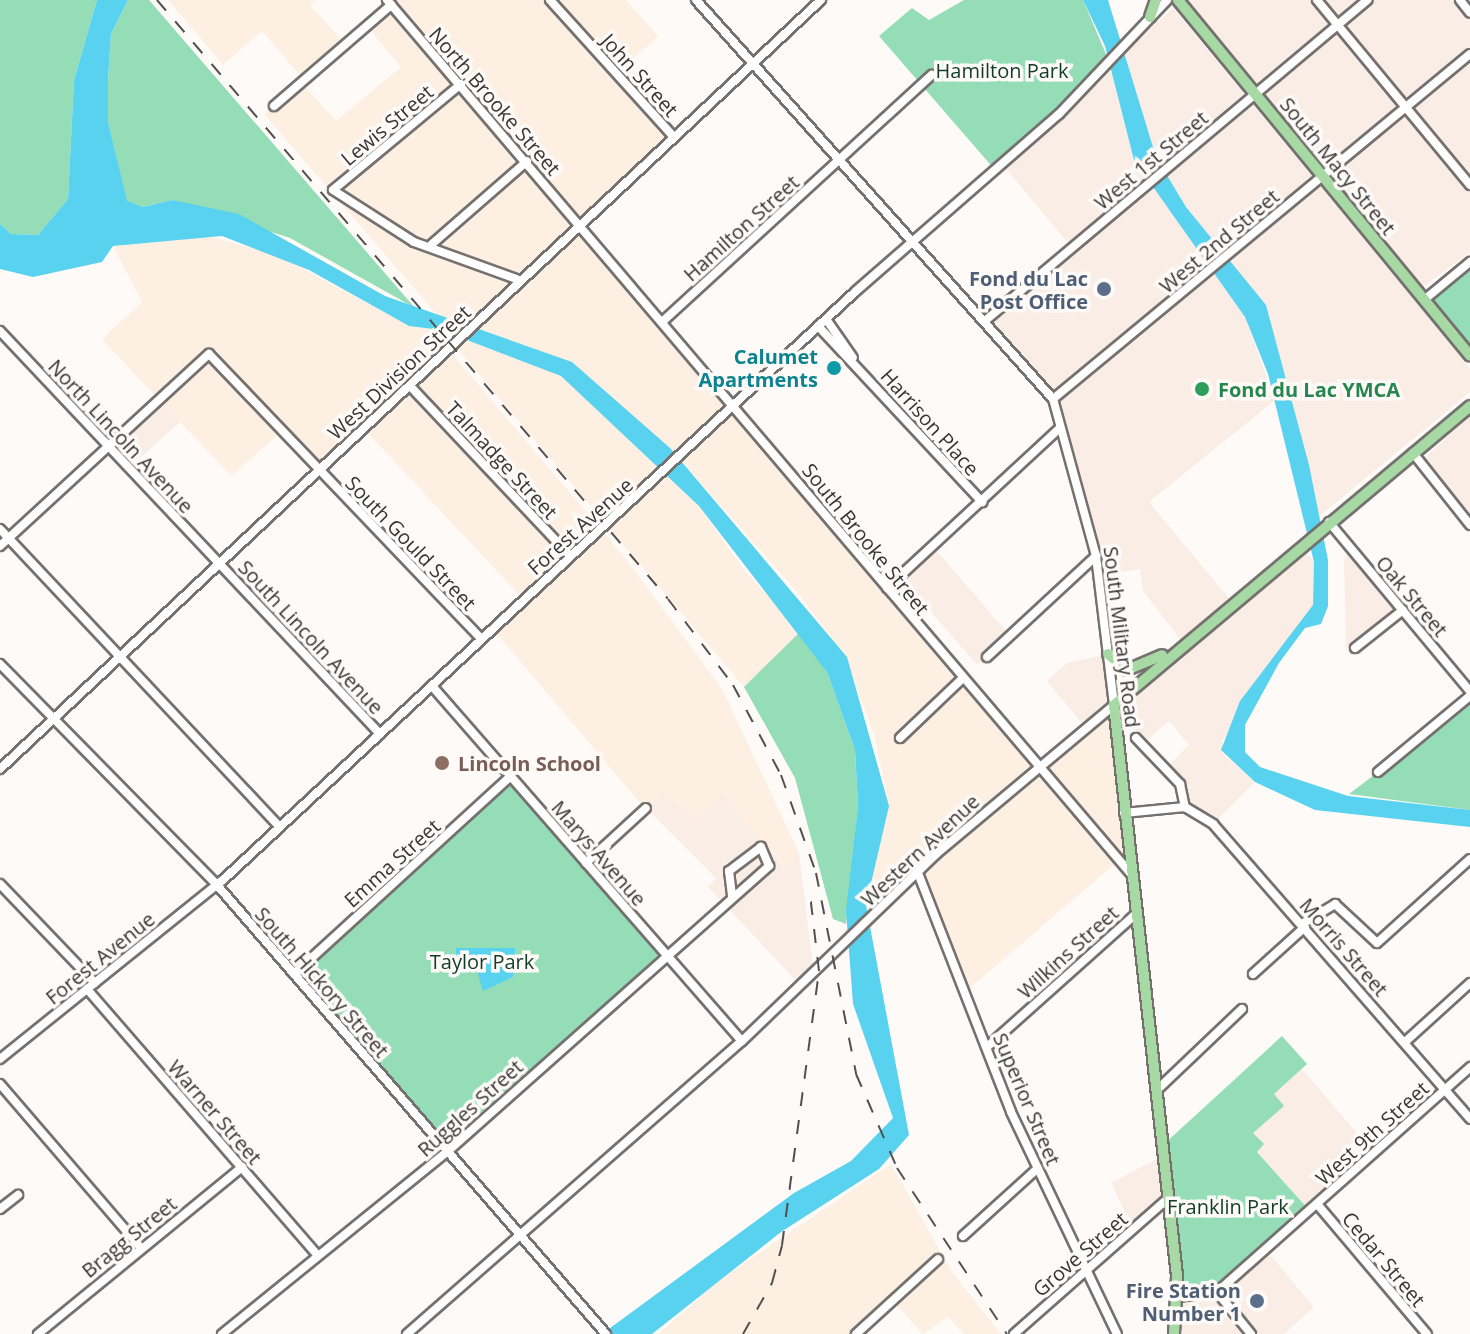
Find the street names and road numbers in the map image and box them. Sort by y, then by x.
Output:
street label: North Brooke Street [424,22,566,180]
street label: John Street [597,29,683,121]
street label: Lewis Street [336,80,438,170]
street label: South Macy Street [1275,93,1401,239]
street label: West 1st Street [1089,106,1213,214]
street label: Hamilton Street [678,170,804,286]
street label: West 2nd Street [1154,184,1284,298]
street label: West Division Street [323,300,475,444]
street label: North Lincoln Avenue [44,354,198,518]
street label: Harrison Place [876,364,984,480]
street label: Talmadge Street [441,396,563,524]
street label: South Brooke Street [798,458,934,620]
street label: South Gould Street [341,471,481,615]
street label: Forest Avenue [522,473,638,579]
street label: South Military Road [1099,545,1145,729]
street label: Oak Street [1371,551,1453,641]
street label: South Lincoln Avenue [234,555,388,719]
street label: Western Avenue [856,789,984,911]
street label: Marys Avenue [547,795,651,911]
street label: Emma Street [339,814,445,912]
street label: Morris Street [1295,893,1393,1001]
street label: Wilkins Street [1013,901,1123,1003]
street label: South Hickory Street [250,902,394,1062]
street label: Forest Avenue [41,907,159,1009]
street label: Superior Street [988,1029,1066,1169]
street label: Warner Street [163,1055,267,1169]
street label: Ruggles Street [412,1055,528,1161]
street label: West 9th Street [1311,1076,1433,1190]
street label: Bragg Street [77,1191,181,1283]
street label: Grove Street [1028,1207,1132,1301]
street label: Cedar Street [1337,1207,1431,1311]

